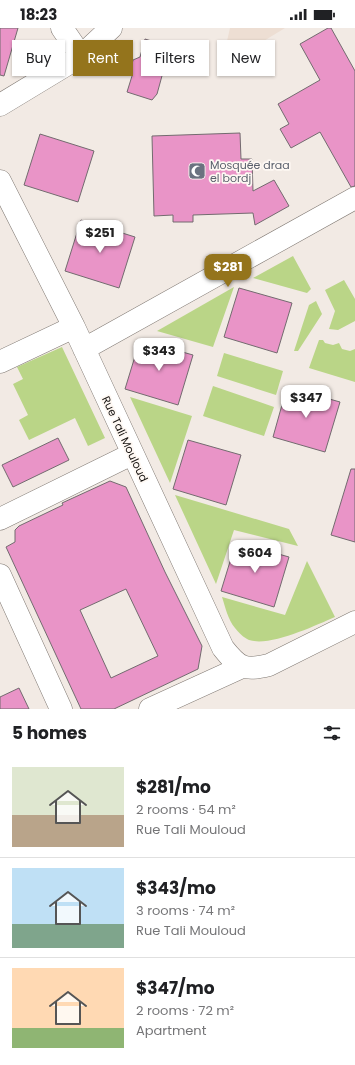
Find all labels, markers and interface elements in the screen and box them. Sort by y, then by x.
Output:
text: 18:23 [20,4,57,25]
chip: Buy [12,40,65,76]
chip: Rent [73,40,133,76]
chip: Filters [141,40,209,76]
chip: New [217,40,275,76]
place label: Mosquée draa el bordj [210,157,290,186]
mosque icon: Mosquée draa el bordj [187,161,207,181]
pin: $251 [76,220,124,254]
text: $251 [85,223,115,242]
pin: $281 [204,254,252,288]
text: $281 [213,257,243,276]
pin: $343 [135,338,183,372]
text: $343 [142,341,176,360]
pin: $347 [282,385,330,419]
text: $347 [290,388,322,407]
street label: Rue Tali Mouloud [98,393,152,485]
pin: $604 [231,540,279,574]
text: $604 [238,543,272,562]
text: 5 homes [12,721,87,745]
icon: filters [321,722,343,744]
text: $281/mo [136,775,211,799]
icon: home [44,783,92,831]
text: 2 rooms · 54 m² [136,800,236,819]
text: Rue Tali Mouloud [136,820,246,839]
text: $343/mo [136,876,216,900]
icon: home [44,884,92,932]
text: 3 rooms · 74 m² [136,901,235,920]
text: Rue Tali Mouloud [136,921,246,940]
text: $347/mo [136,976,215,1000]
icon: home [44,984,92,1032]
text: 2 rooms · 72 m² [136,1001,234,1020]
text: Apartment [136,1021,206,1040]

